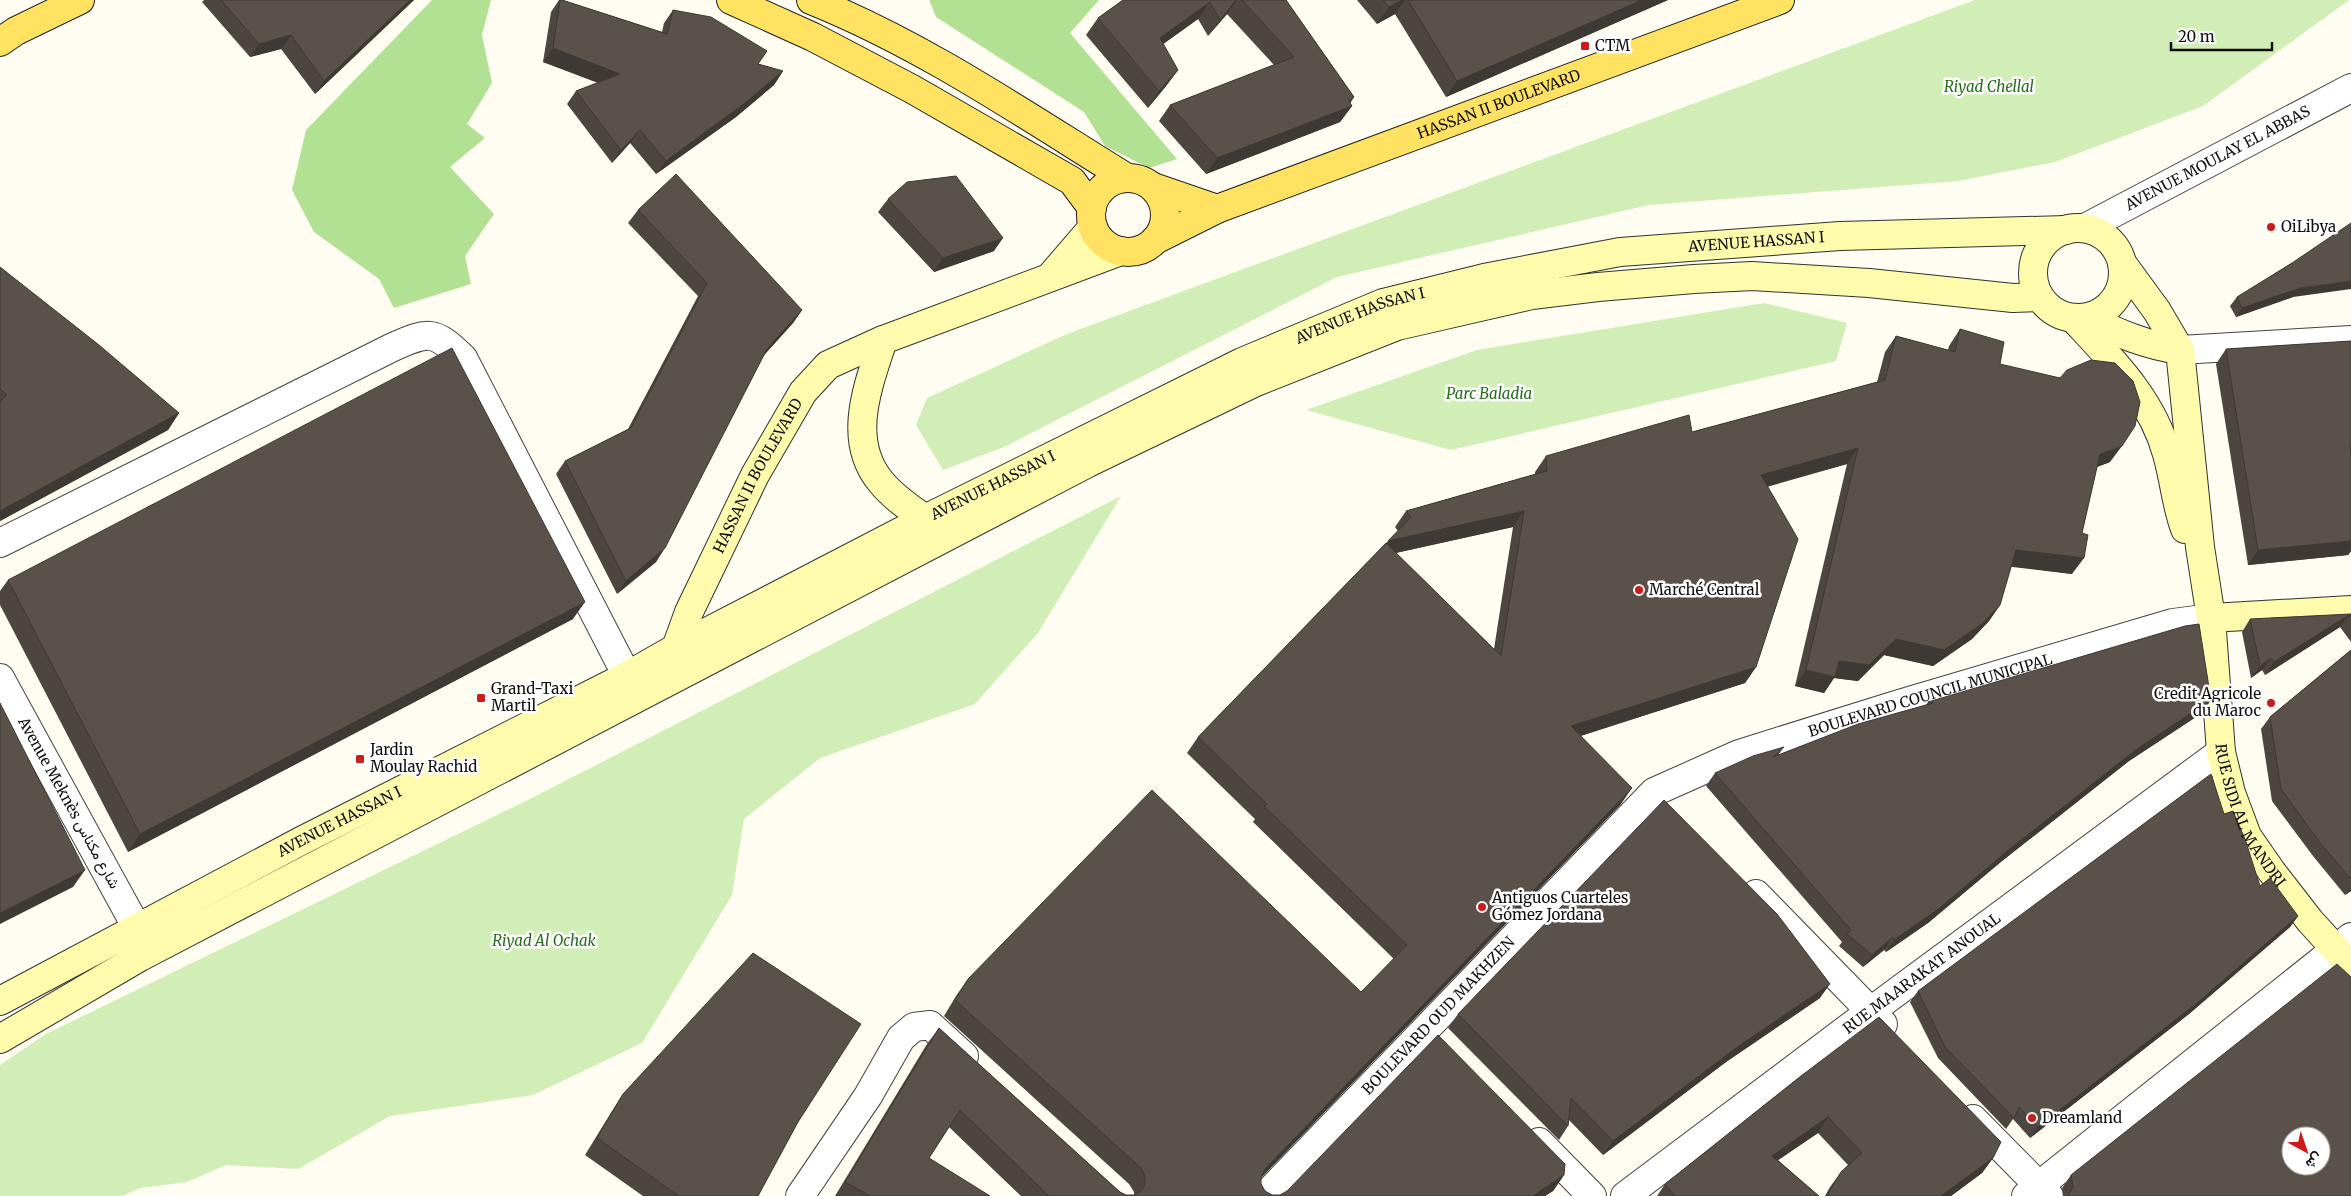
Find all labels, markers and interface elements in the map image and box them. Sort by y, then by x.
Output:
scale bar [2171,20,2272,52]
text: 20 m [2178,27,2215,46]
place label: CTM [1595,36,1630,55]
marker: CTM [1579,40,1591,52]
street label: HASSAN II BOULEVARD [1414,65,1583,143]
park label: Riyad Chellal [1944,77,2034,96]
street label: AVENUE MOULAY EL ABBAS [2121,101,2313,215]
place label: OiLibya [2281,217,2336,236]
marker: OiLibya [2265,221,2277,233]
street label: AVENUE HASSAN I [1687,227,1825,256]
street label: AVENUE HASSAN I [1291,283,1427,348]
park label: Parc Baladia [1446,384,1532,403]
street label: HASSAN II BOULEVARD [709,395,806,556]
street label: AVENUE HASSAN I [926,446,1058,524]
place label: Marché Central [1649,580,1760,599]
marker: Marché Central [1633,584,1645,596]
street label: BOULEVARD COUNCIL MUNICIPAL [1806,649,2055,741]
place label: Grand-Taxi Martil [491,679,573,715]
place label: Credit Agricole du Maroc [2154,684,2261,720]
marker: Grand-Taxi Martil [475,692,487,704]
marker: Credit Agricole du Maroc [2265,697,2277,709]
street label: Avenue Meknès شارع مكناس [12,713,125,893]
place label: Jardin Moulay Rachid [369,740,477,776]
street label: RUE SIDI AL MANDRI [2211,743,2290,891]
marker: Jardin Moulay Rachid [354,753,366,765]
street label: AVENUE HASSAN I [273,782,405,861]
place label: Antiguos Cuarteles Gómez Jordana [1491,888,1628,924]
marker: Antiguos Cuarteles Gómez Jordana [1476,901,1488,913]
street label: RUE MAARAKAT ANOUAL [1839,908,2005,1038]
park label: Riyad Al Ochak [492,931,597,950]
street label: BOULEVARD OUD MAKHZEN [1358,932,1519,1099]
place label: Dreamland [2042,1108,2122,1127]
marker: Dreamland [2026,1112,2038,1124]
north arrow [2281,1126,2331,1176]
text: ش [2302,1149,2327,1173]

